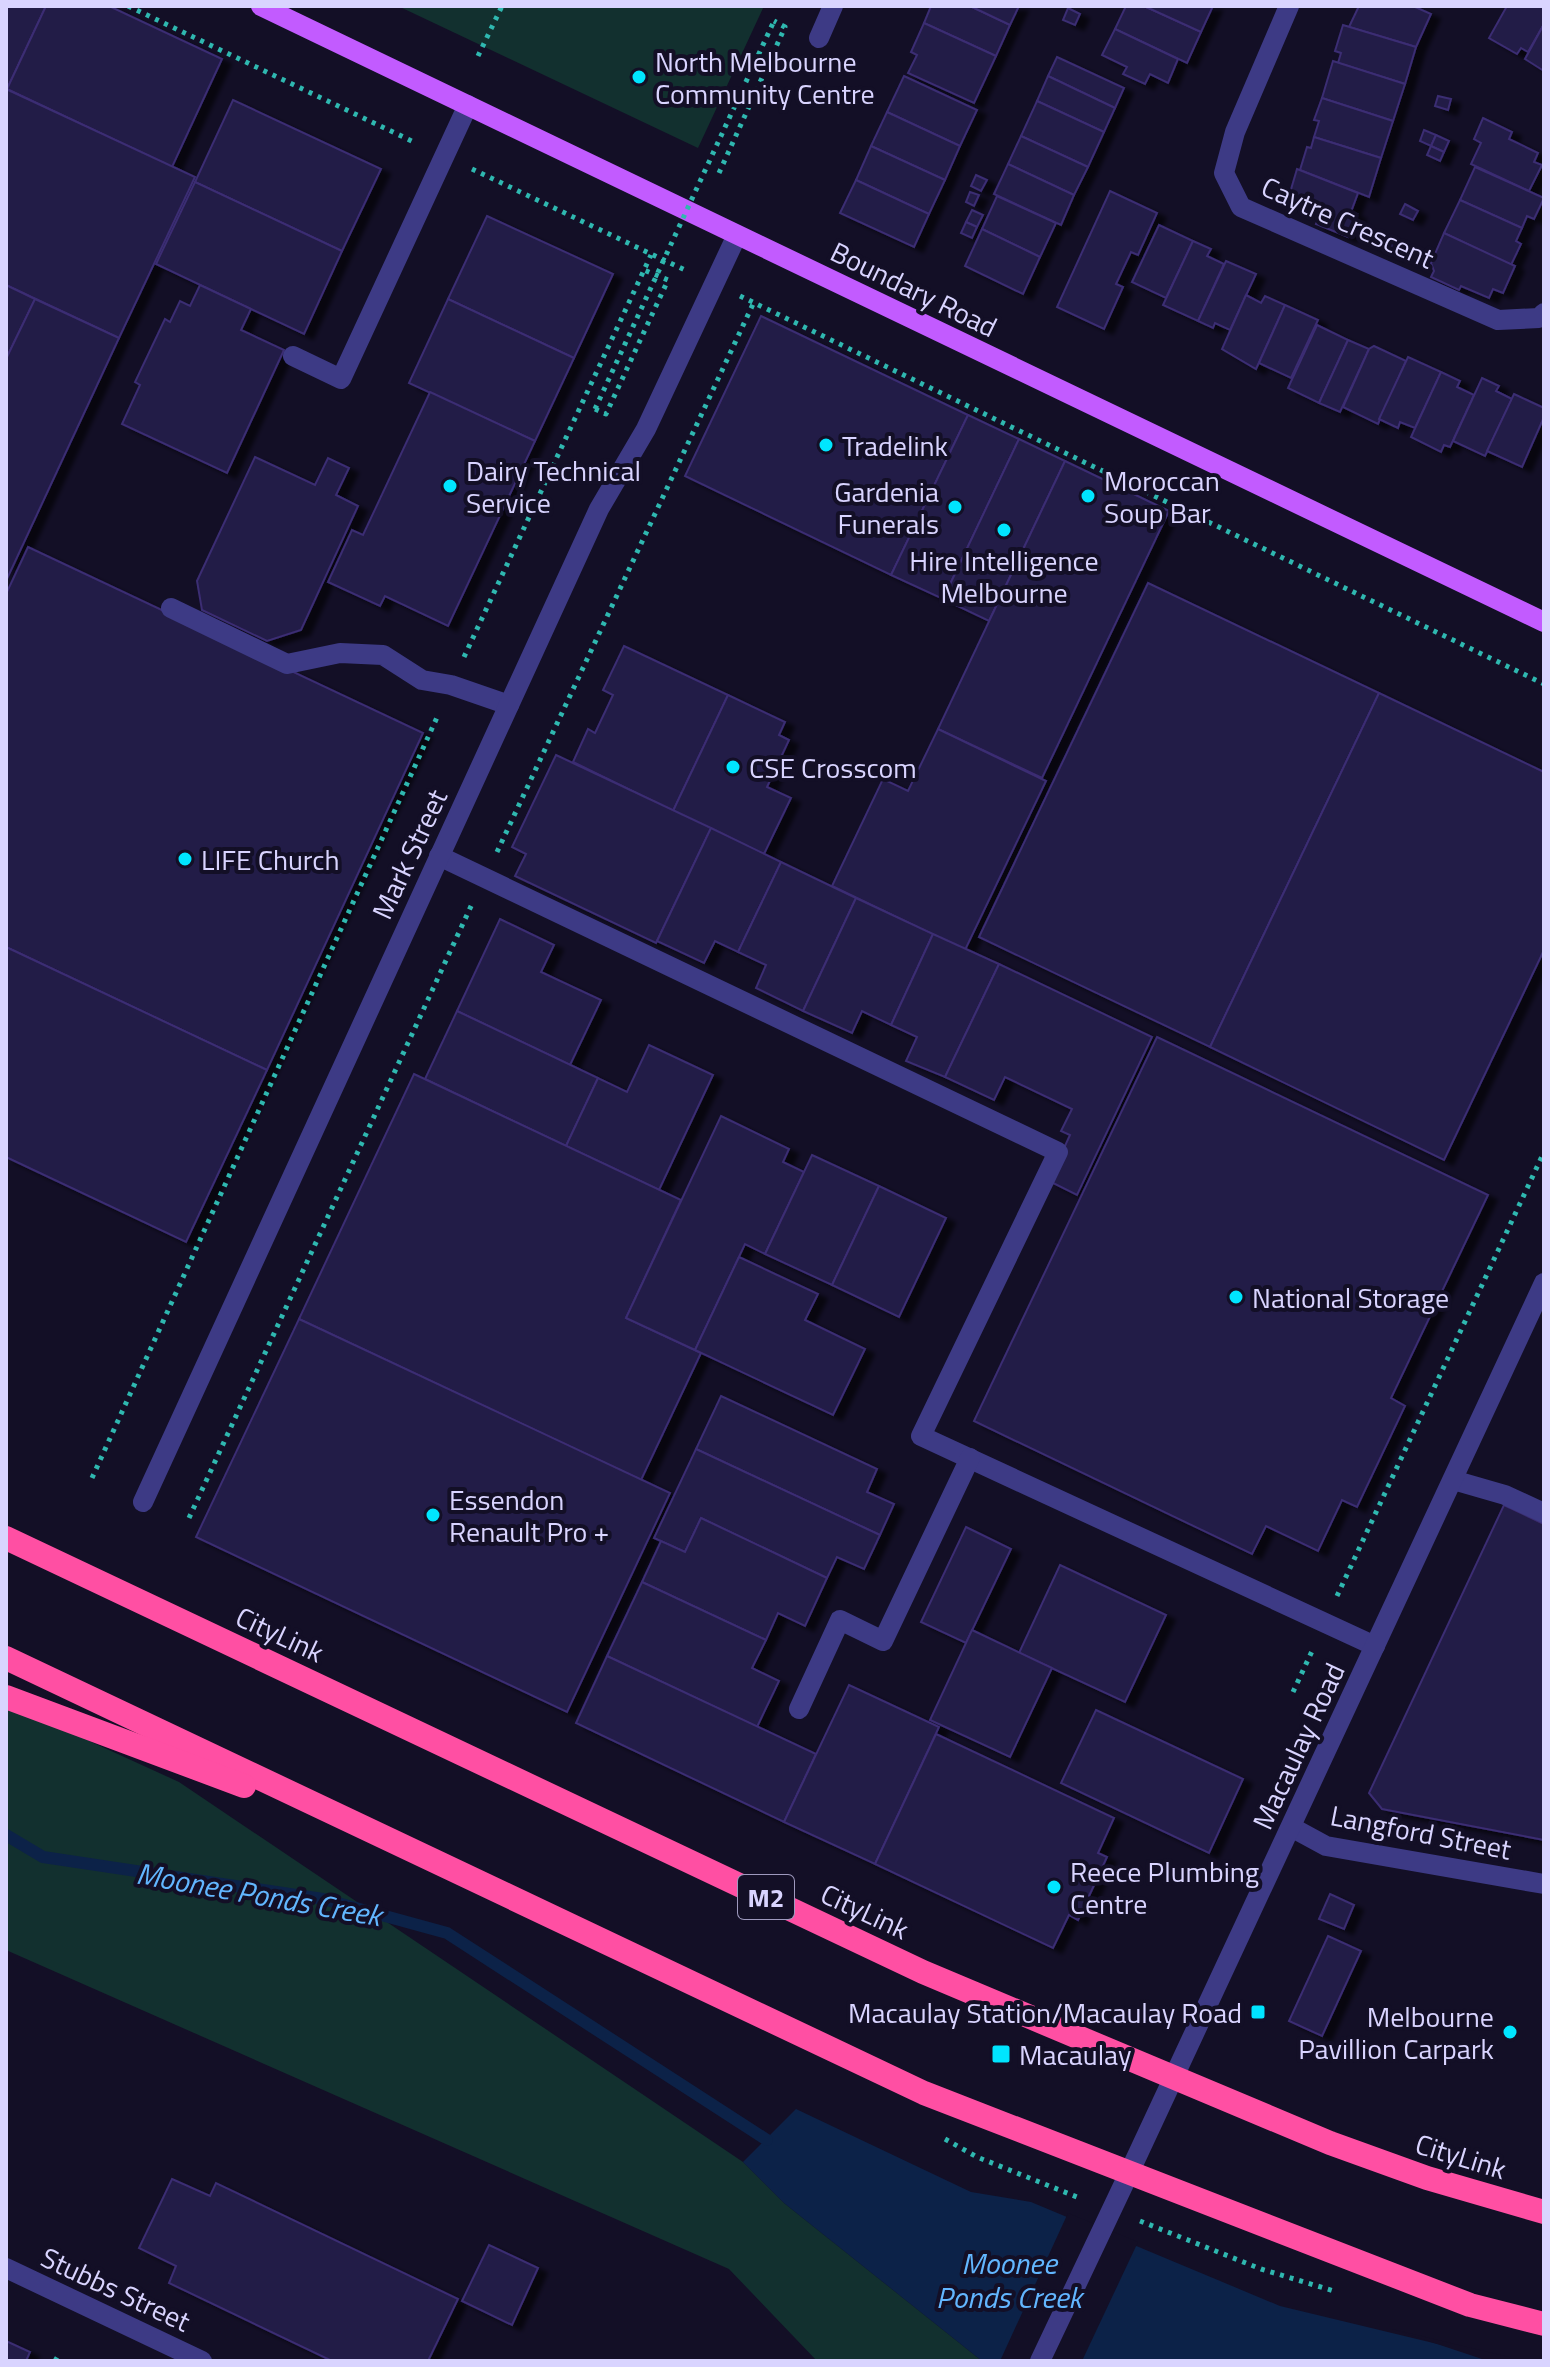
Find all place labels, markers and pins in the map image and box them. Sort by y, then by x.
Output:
place label: North Melbourne Community Centre [655,40,875,115]
marker: North Melbourne Community Centre [630,68,648,86]
place label: Tradelink [842,424,948,467]
marker: Tradelink [817,436,835,454]
place label: Dairy Technical Service [466,449,641,524]
place label: Moroccan Soup Bar [1104,459,1220,534]
place label: Gardenia Funerals [834,470,939,545]
marker: Dairy Technical Service [441,477,459,495]
marker: Moroccan Soup Bar [1079,487,1097,505]
marker: Gardenia Funerals [946,498,964,516]
marker: Hire Intelligence Melbourne [995,521,1013,539]
place label: Hire Intelligence Melbourne [909,539,1099,614]
place label: CSE Crosscom [749,746,917,789]
marker: CSE Crosscom [724,758,742,776]
place label: LIFE Church [201,838,339,881]
marker: LIFE Church [176,850,194,868]
place label: National Storage [1252,1276,1449,1319]
marker: National Storage [1227,1288,1245,1306]
place label: Essendon Renault Pro + [449,1478,609,1553]
marker: Essendon Renault Pro + [424,1506,442,1524]
place label: Reece Plumbing Centre [1070,1850,1259,1925]
marker: Reece Plumbing Centre [1045,1878,1063,1896]
place label: Macaulay Station/Macaulay Road [848,1991,1242,2034]
place label: Melbourne Pavillion Carpark [1298,1995,1494,2070]
marker: Macaulay Station/Macaulay Road [1249,2003,1267,2021]
marker: Melbourne Pavillion Carpark [1501,2023,1519,2041]
place label: Macaulay [1019,2033,1132,2076]
marker: Macaulay [990,2043,1012,2065]

